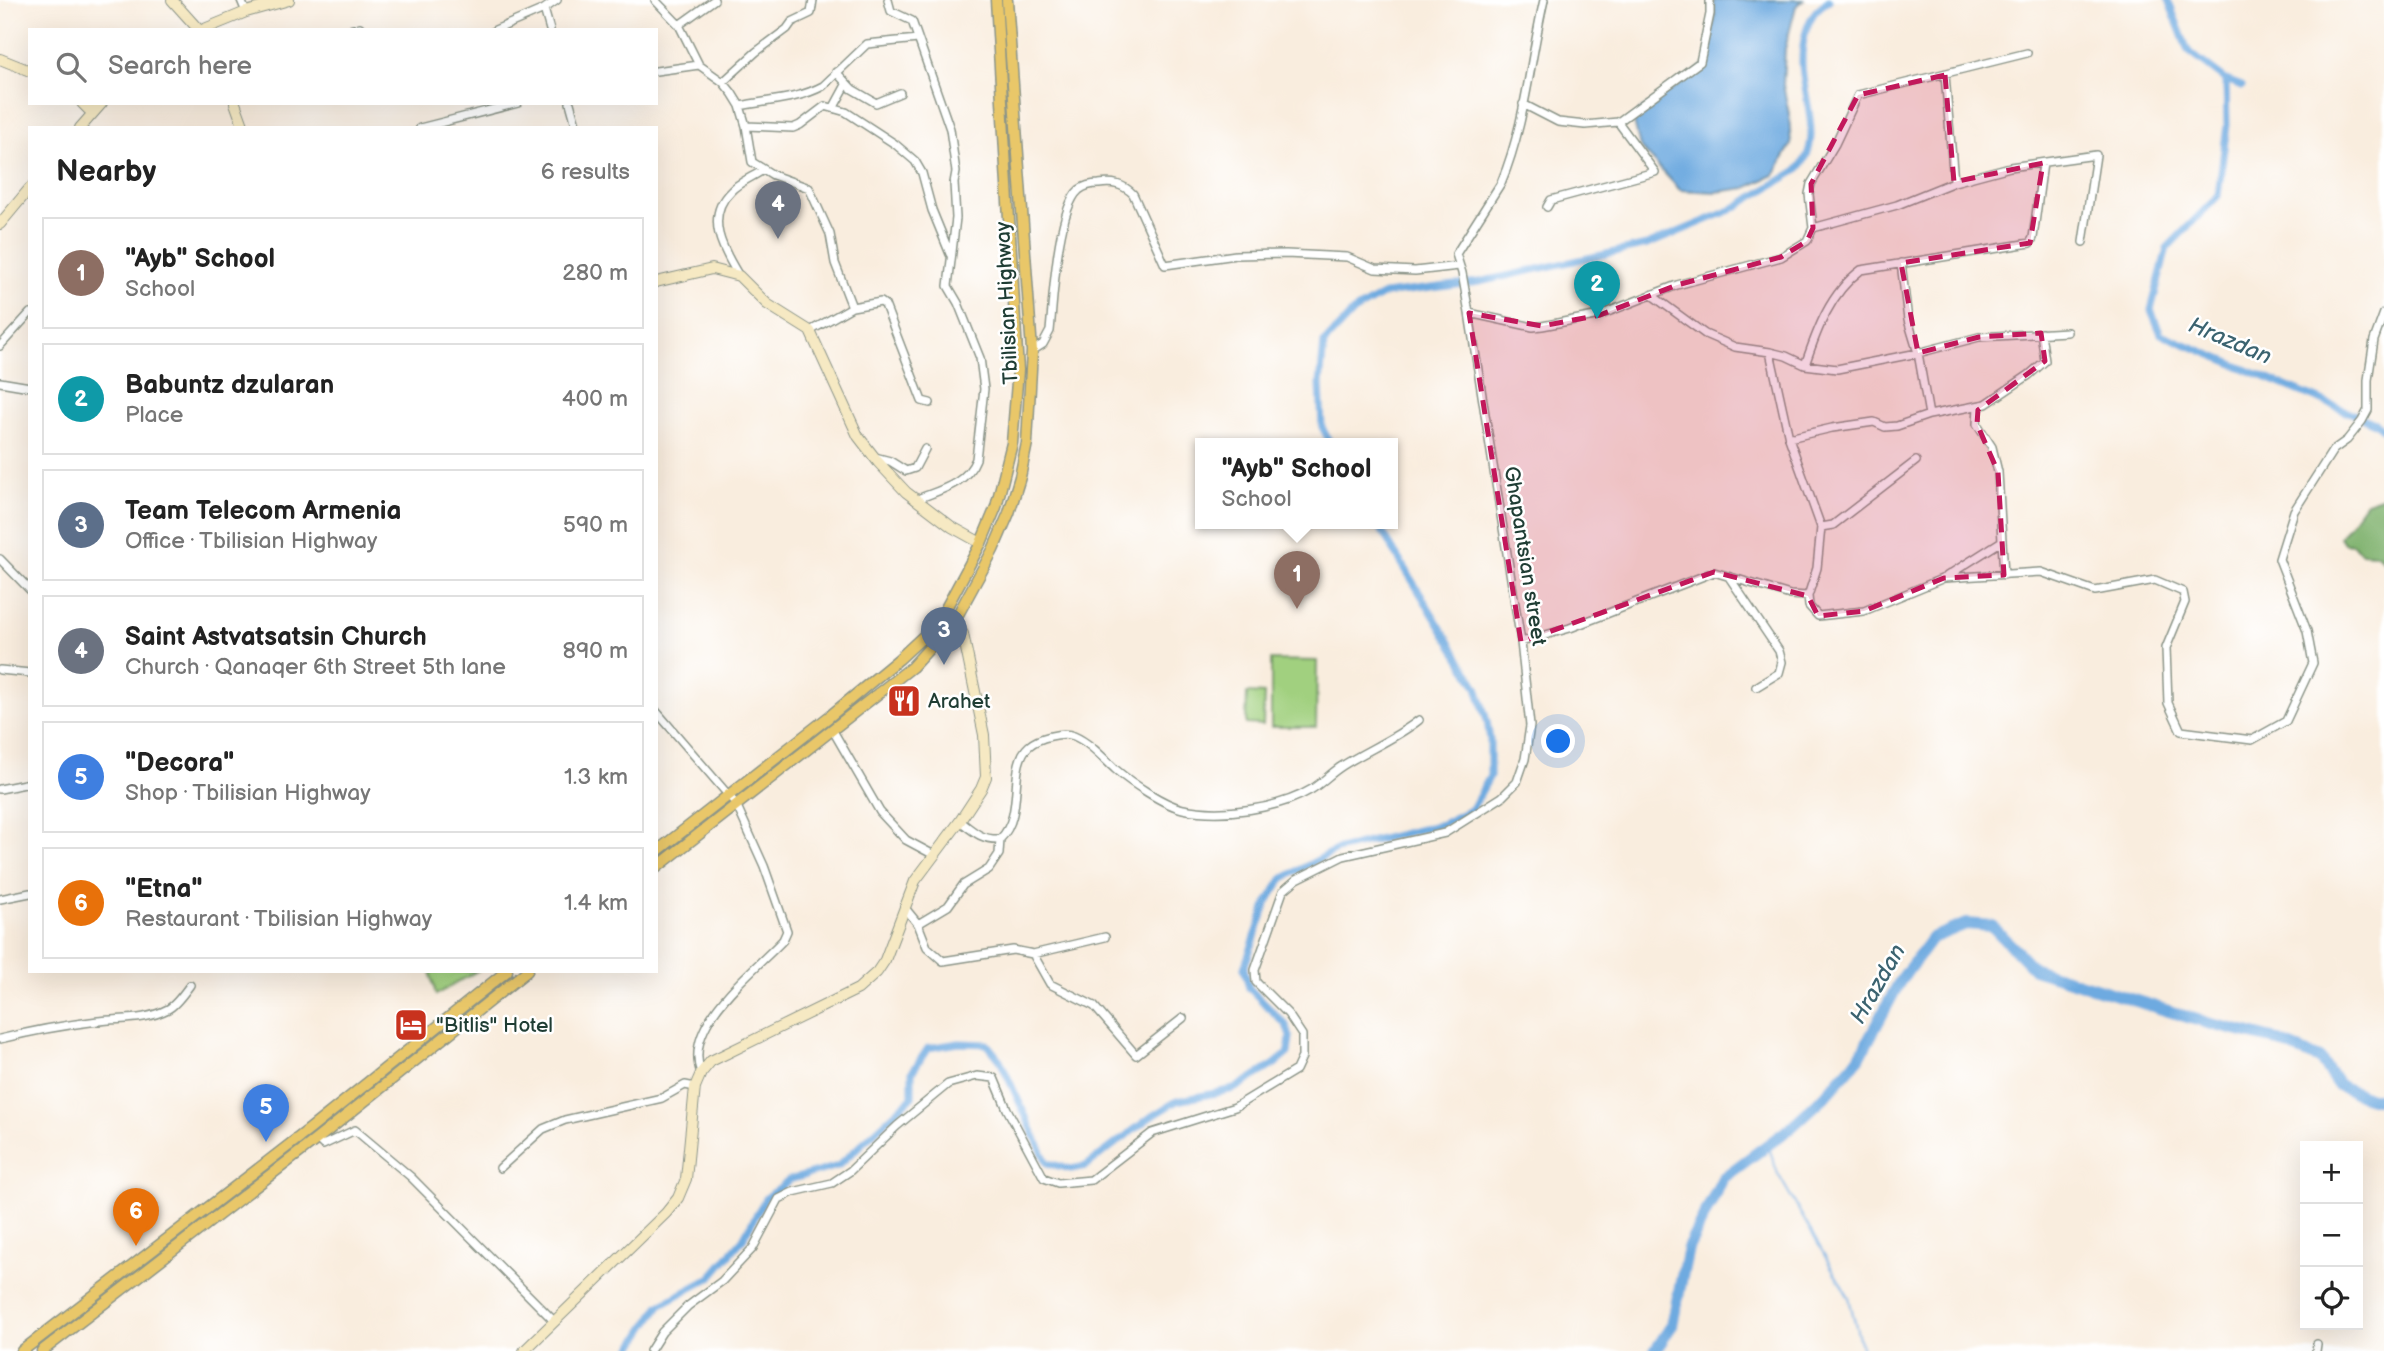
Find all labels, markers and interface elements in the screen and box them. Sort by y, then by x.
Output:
search box [28,28,658,105]
icon: search [52,48,90,86]
text: Search here [108,51,252,82]
text: Nearby [56,154,156,190]
text: 6 results [541,158,630,186]
pin: 4 [755,181,801,239]
street label: Tbilisian Highway [990,221,1024,385]
text: "Ayb" School [125,244,275,275]
text: 1 [76,259,86,287]
text: 280 m [562,259,628,287]
pin: 2 [1574,261,1620,319]
text: School [125,275,195,303]
water label: Hrazdan [2184,311,2276,371]
text: Babuntz dzularan [125,370,334,401]
text: 2 [74,385,88,413]
text: 400 m [562,385,628,413]
text: Place [125,401,183,429]
popup [1195,438,1398,529]
text: "Ayb" School [1221,454,1372,485]
street label: Ghapantsian street [1498,464,1552,648]
text: School [1221,485,1292,513]
text: Team Telecom Armenia [125,496,401,527]
text: 3 [74,511,88,539]
text: 590 m [563,511,628,539]
text: Office · Tbilisian Highway [125,527,377,555]
pin: 1 [1274,551,1320,609]
pin: 3 [921,607,967,665]
text: Saint Astvatsatsin Church [125,622,427,653]
text: 4 [74,637,88,665]
text: 890 m [563,637,628,665]
text: Church · Qanaqer 6th Street 5th lane [125,653,506,681]
restaurant icon: Arahet [885,682,923,720]
place label: Arahet [928,689,991,714]
your location [1541,724,1575,758]
text: "Decora" [125,748,234,779]
text: 5 [74,763,88,791]
text: 1.3 km [564,763,628,791]
text: Shop · Tbilisian Highway [125,779,371,807]
text: "Etna" [125,874,203,905]
text: 6 [74,889,88,917]
text: 1.4 km [564,889,628,917]
text: Restaurant · Tbilisian Highway [125,905,432,933]
water label: Hrazdan [1844,939,1912,1029]
hotel icon: "Bitlis" Hotel [392,1006,430,1044]
place label: "Bitlis" Hotel [436,1013,553,1038]
pin: 5 [243,1084,289,1142]
map controls [2300,1141,2363,1330]
button: + [2300,1141,2363,1204]
pin: 6 [113,1188,159,1246]
button: − [2300,1204,2363,1267]
button: locate [2300,1267,2363,1330]

